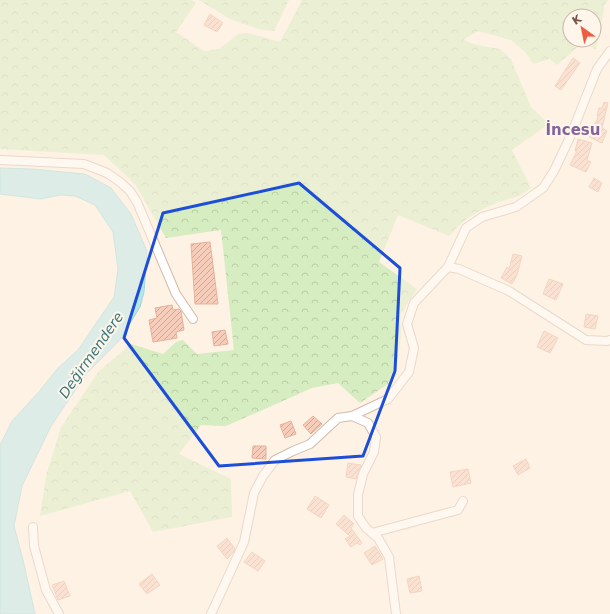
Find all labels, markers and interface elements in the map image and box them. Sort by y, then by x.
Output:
north arrow [562,8,602,48]
text: K [570,12,584,28]
district label: İncesu [546,120,600,139]
water label: Değirmendere [56,309,126,401]

